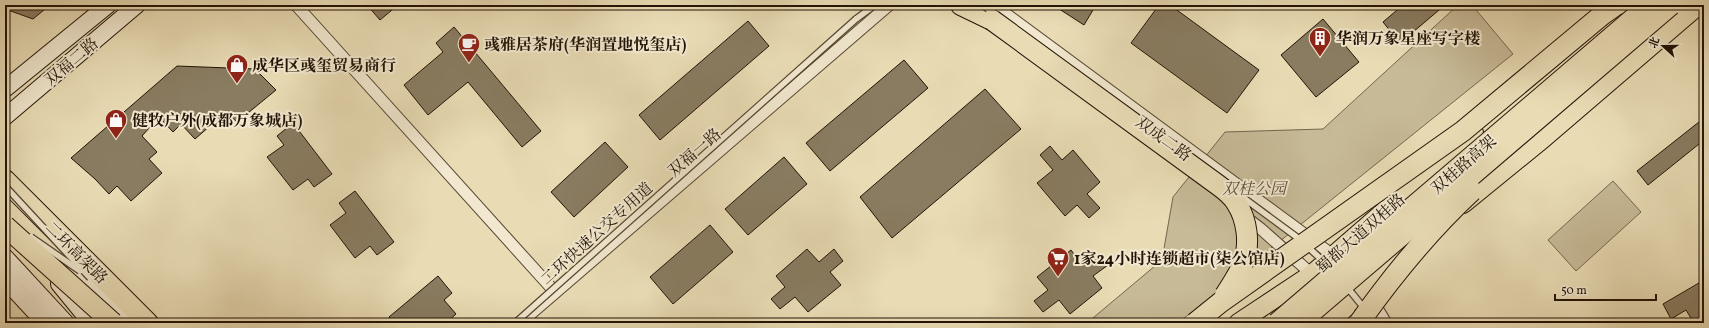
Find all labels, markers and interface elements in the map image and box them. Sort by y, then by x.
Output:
building icon: 华润万象星座写字楼 [1307,25,1333,58]
north arrow [1643,26,1683,66]
place label: 华润万象星座写字楼 [1336,29,1480,51]
cafe icon: 彧雅居茶府(华润置地悦玺店) [456,31,482,64]
street label: 双福二路 [41,34,104,92]
place label: 彧雅居茶府(华润置地悦玺店) [484,35,686,57]
text: 北 [1646,35,1664,51]
shop icon: 成华区彧玺贸易商行 [224,52,250,85]
place label: 成华区彧玺贸易商行 [252,56,396,78]
shop icon: 健牧户外(成都万象城店) [103,107,129,140]
place label: 健牧户外(成都万象城店) [132,111,302,133]
street label: 双成二路 [1130,112,1195,167]
street label: 双福一路 [664,124,727,183]
street label: 双桂路高架 [1427,131,1502,200]
street label: 二环快速公交专用道 [536,178,658,291]
park label: 双桂公园 [1222,179,1289,201]
street label: 蜀都大道双桂路 [1312,189,1411,280]
street label: 二环高架路 [40,217,112,289]
supermarket icon: 1家24小时连锁超市(柒公馆店) [1045,245,1071,278]
place label: 1家24小时连锁超市(柒公馆店) [1074,249,1285,271]
scale bar [1555,276,1656,302]
text: 50 m [1561,283,1587,299]

